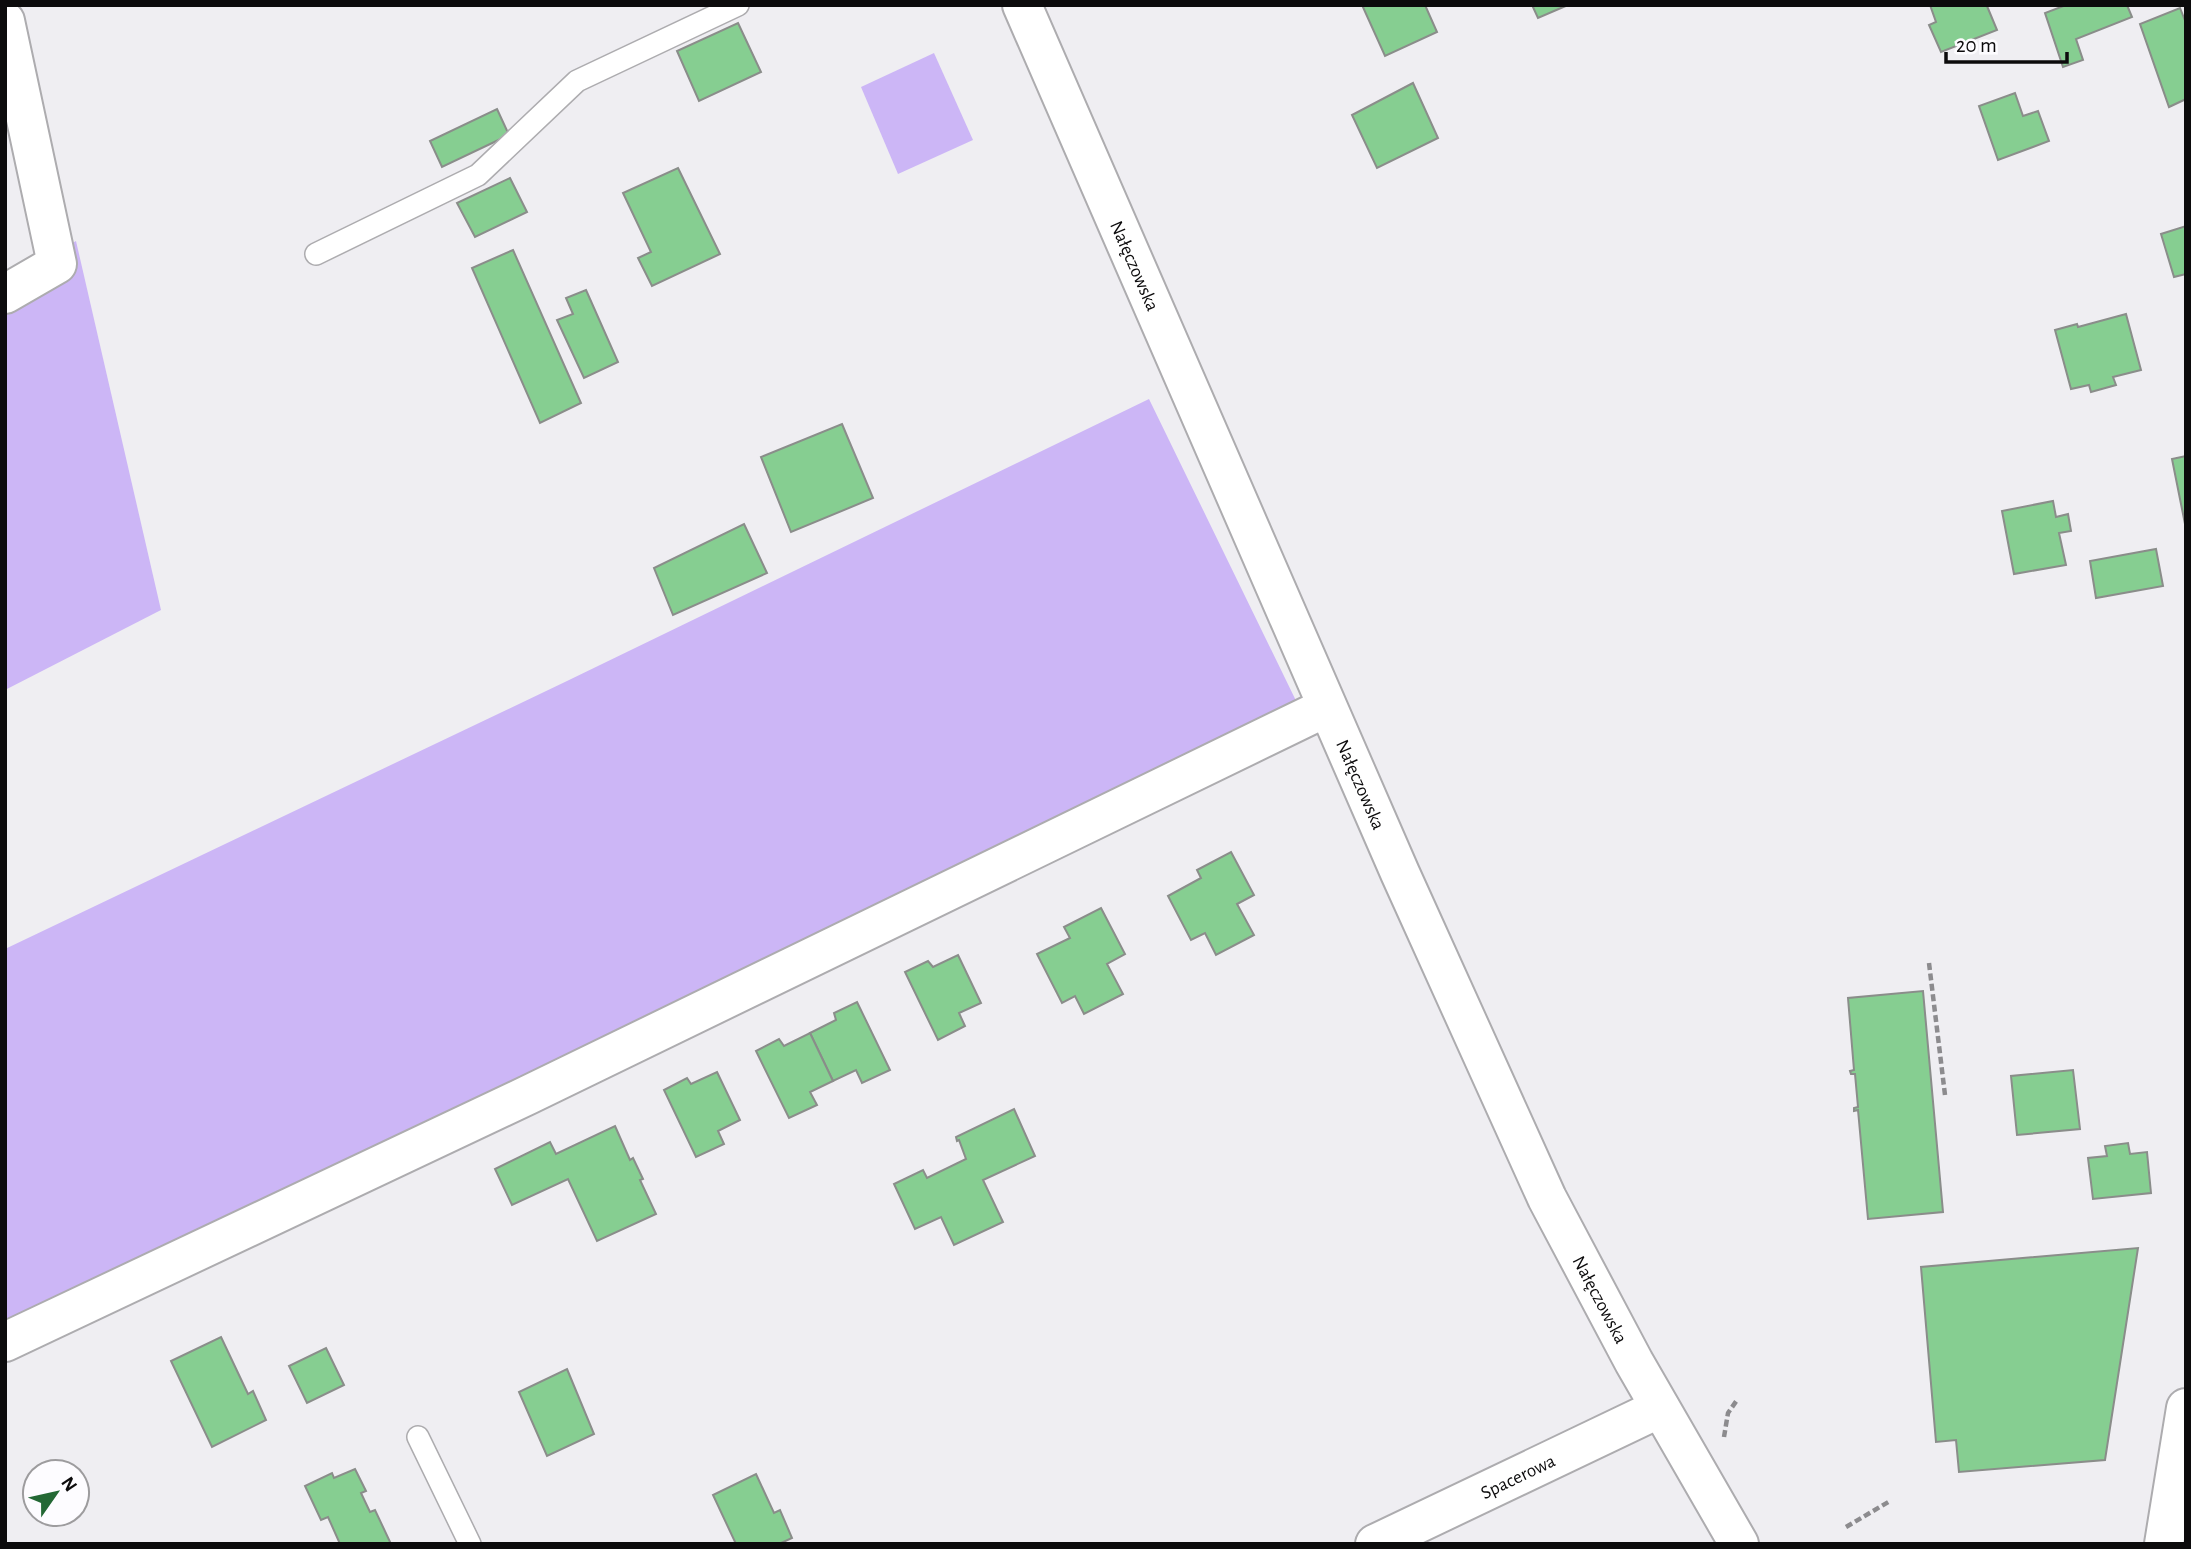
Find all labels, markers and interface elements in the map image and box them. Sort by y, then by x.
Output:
scale bar [1946,21,2067,65]
text: 20 m [1956,35,1997,56]
street label: Nałęczowska [1106,218,1162,314]
street label: Nałęczowska [1332,737,1388,833]
street label: Nałęczowska [1568,1253,1630,1347]
street label: Spacerowa [1478,1451,1559,1503]
north arrow [21,1458,91,1528]
text: N [57,1474,80,1495]

